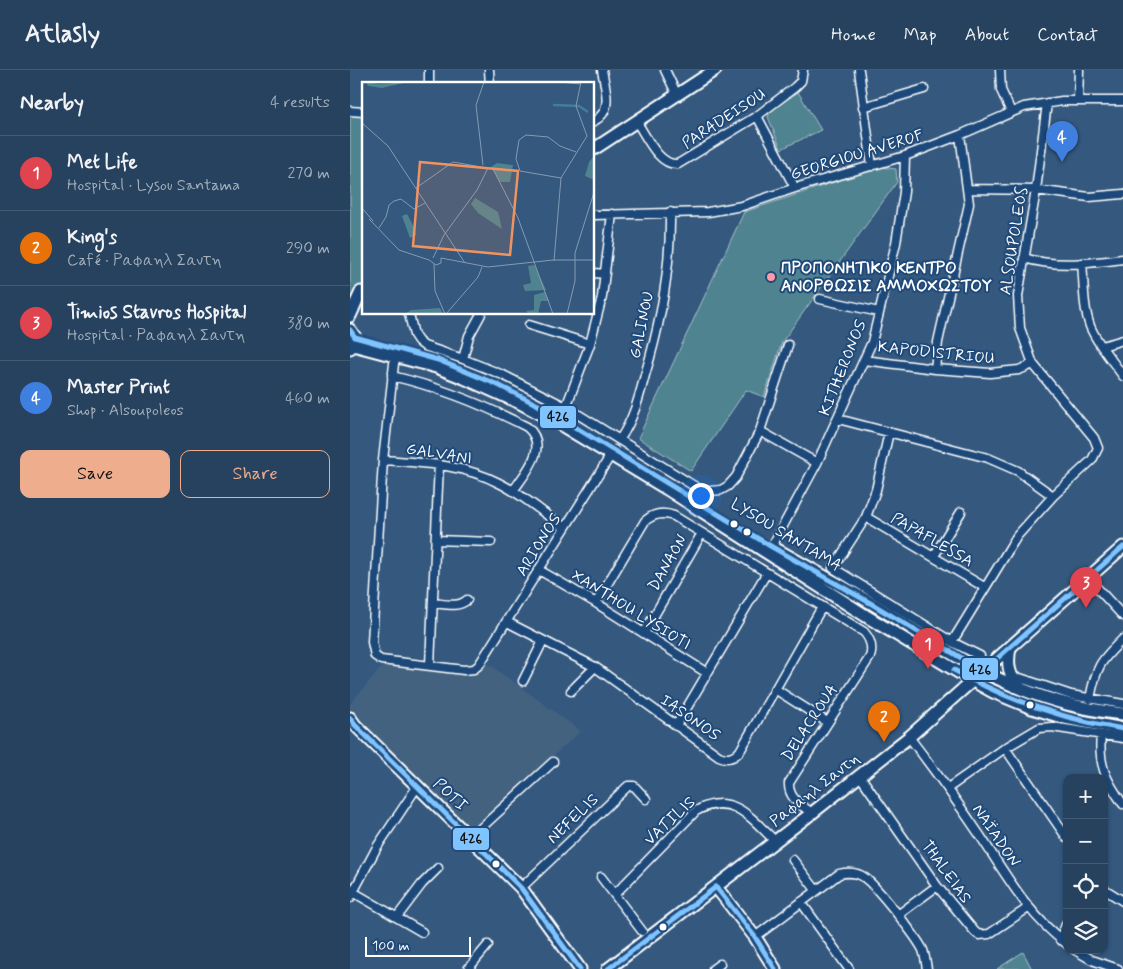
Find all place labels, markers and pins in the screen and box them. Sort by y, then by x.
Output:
pin: 4 [1046,121,1078,162]
place label: ΠΡΟΠΟΝΗΤΙΚΟ ΚΕΝΤΡΟ ΑΝΟΡΘΩΣΙΣ ΑΜΜΟΧΩΣΤΟΥ [781,258,992,297]
marker: ΠΡΟΠΟΝΗΤΙΚΟ ΚΕΝΤΡΟ ΑΝΟΡΘΩΣΙΣ ΑΜΜΟΧΩΣΤΟΥ [765,271,777,283]
unlabelled marker [729,519,739,529]
unlabelled marker [742,527,752,537]
pin: 3 [1070,567,1102,608]
pin: 1 [912,628,944,669]
unlabelled marker [1025,700,1035,710]
pin: 2 [868,701,900,742]
unlabelled marker [491,859,501,869]
unlabelled marker [658,922,668,932]

